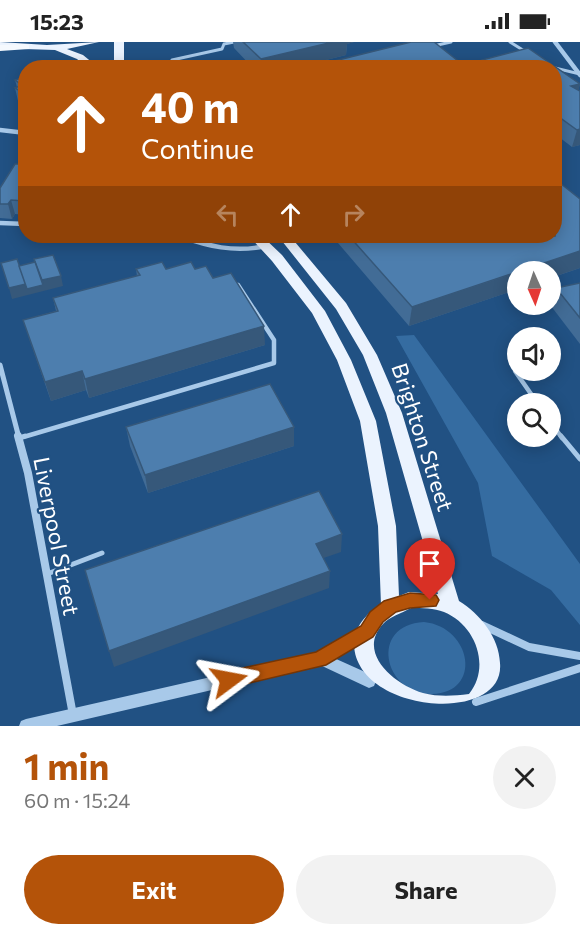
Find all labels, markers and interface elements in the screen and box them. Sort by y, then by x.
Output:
text: 15:23 [30,8,84,35]
text: 40 m [141,80,239,132]
icon: ahead [42,84,120,162]
text: Continue [141,132,254,165]
icon: left [211,198,244,231]
icon: ahead [274,198,307,231]
icon: right [337,198,370,231]
north arrow [507,261,561,315]
map controls [507,261,561,447]
button: sound [507,327,561,381]
street label: Brighton Street [386,360,460,514]
button: search [507,393,561,447]
street label: Liverpool Street [28,454,86,618]
pin [404,538,455,600]
icon: arrive [413,547,446,580]
position arrow [197,648,261,712]
text: 1 min [24,743,109,787]
button: close [493,746,556,809]
text: 60 m · 15:24 [24,788,130,812]
button: Exit [24,855,284,924]
button: Share [296,855,556,924]

